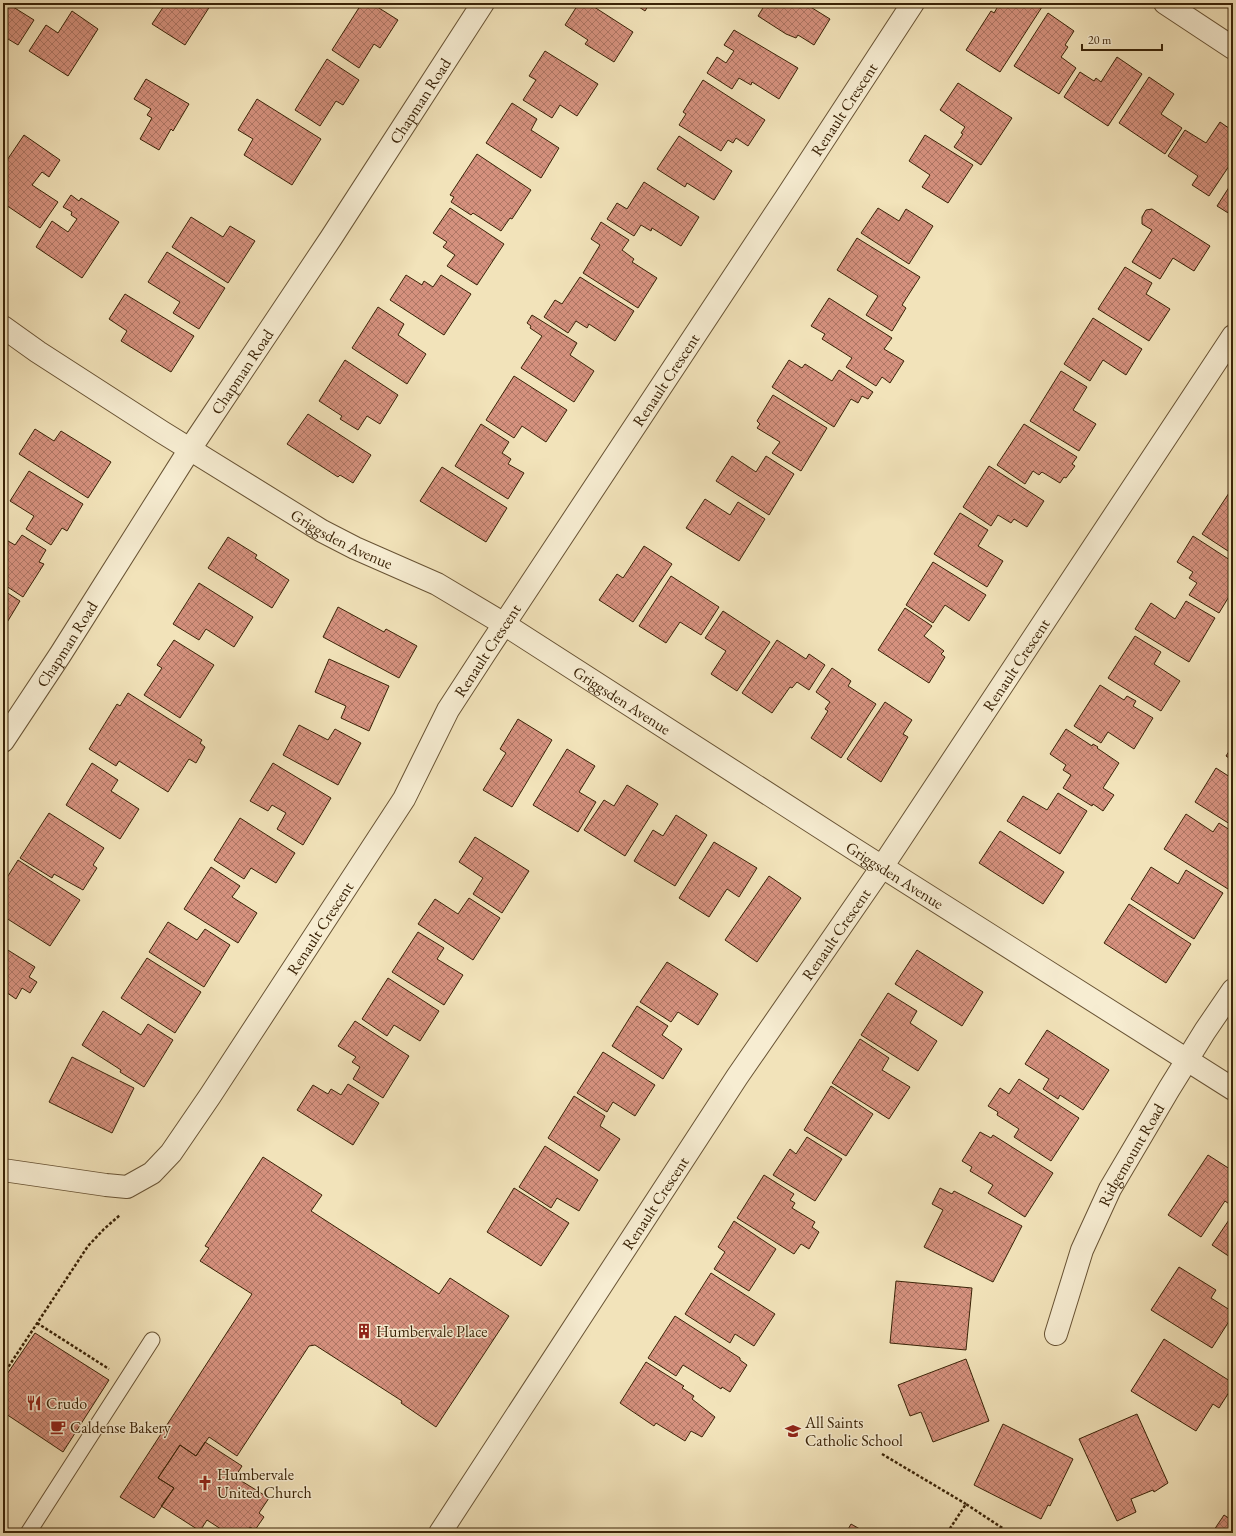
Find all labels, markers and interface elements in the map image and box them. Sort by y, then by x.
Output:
scale bar [1082,26,1162,52]
text: 20 m [1088,32,1112,48]
street label: Chapman Road [384,53,456,148]
street label: Renault Crescent [806,59,882,160]
street label: Chapman Road [206,324,278,418]
street label: Renault Crescent [627,329,704,430]
street label: Griggsden Avenue [287,504,396,574]
street label: Chapman Road [31,596,102,691]
street label: Renault Crescent [449,600,525,701]
street label: Renault Crescent [977,614,1054,715]
street label: Griggsden Avenue [569,661,675,739]
street label: Griggsden Avenue [842,836,948,914]
street label: Renault Crescent [282,878,358,979]
street label: Renault Crescent [797,884,875,984]
street label: Ridgemount Road [1093,1099,1169,1210]
street label: Renault Crescent [617,1152,693,1253]
place label: Humbervale Place [376,1321,488,1342]
building icon: Humbervale Place [355,1322,373,1340]
place label: Crudo [46,1393,87,1414]
restaurant icon: Crudo [25,1394,43,1412]
place label: All Saints Catholic School [804,1412,903,1451]
place label: Caldense Bakery [70,1417,172,1438]
cafe icon: Caldense Bakery [49,1418,67,1436]
school or university icon: All Saints Catholic School [784,1422,802,1440]
place label: Humbervale United Church [217,1464,312,1503]
church icon: Humbervale United Church [196,1474,214,1492]

